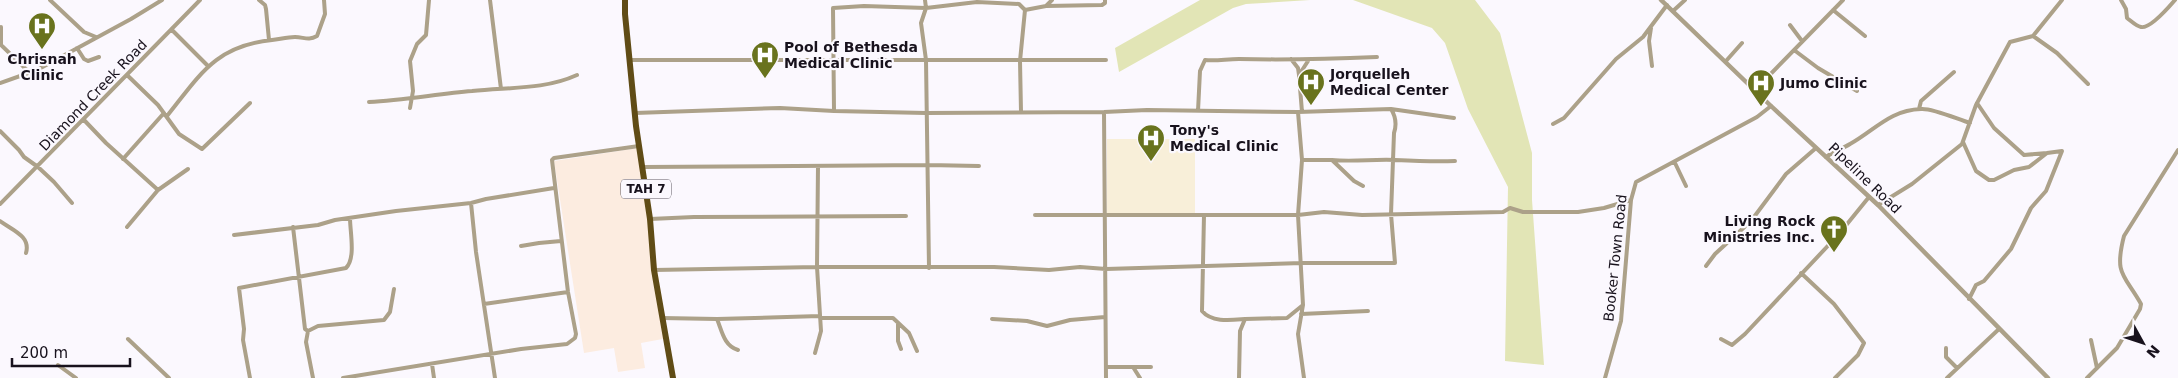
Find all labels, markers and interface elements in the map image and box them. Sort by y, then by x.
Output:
hospital icon: Chrisnah Clinic [27,11,57,50]
street label: Diamond Creek Road [36,36,150,154]
place label: Pool of Bethesda Medical Clinic [784,39,918,71]
hospital icon: Pool of Bethesda Medical Clinic [750,40,780,79]
place label: Chrisnah Clinic [7,51,77,83]
place label: Jorquelleh Medical Center [1329,66,1449,98]
hospital icon: Jorquelleh Medical Center [1296,67,1326,106]
hospital icon: Jumo Clinic [1746,68,1776,107]
place label: Jumo Clinic [1779,75,1867,91]
place label: Tony's Medical Clinic [1170,122,1279,154]
hospital icon: Tony's Medical Clinic [1136,123,1166,162]
street label: Pipeline Road [1825,139,1905,217]
road number: TAH 7 [621,180,671,198]
street label: Booker Town Road [1600,194,1630,322]
place label: Living Rock Ministries Inc. [1703,213,1816,245]
church icon: Living Rock Ministries Inc. [1819,214,1849,253]
north arrow [2118,318,2168,368]
scale bar [12,336,130,368]
text: N [2143,342,2163,361]
text: 200 m [20,344,68,362]

